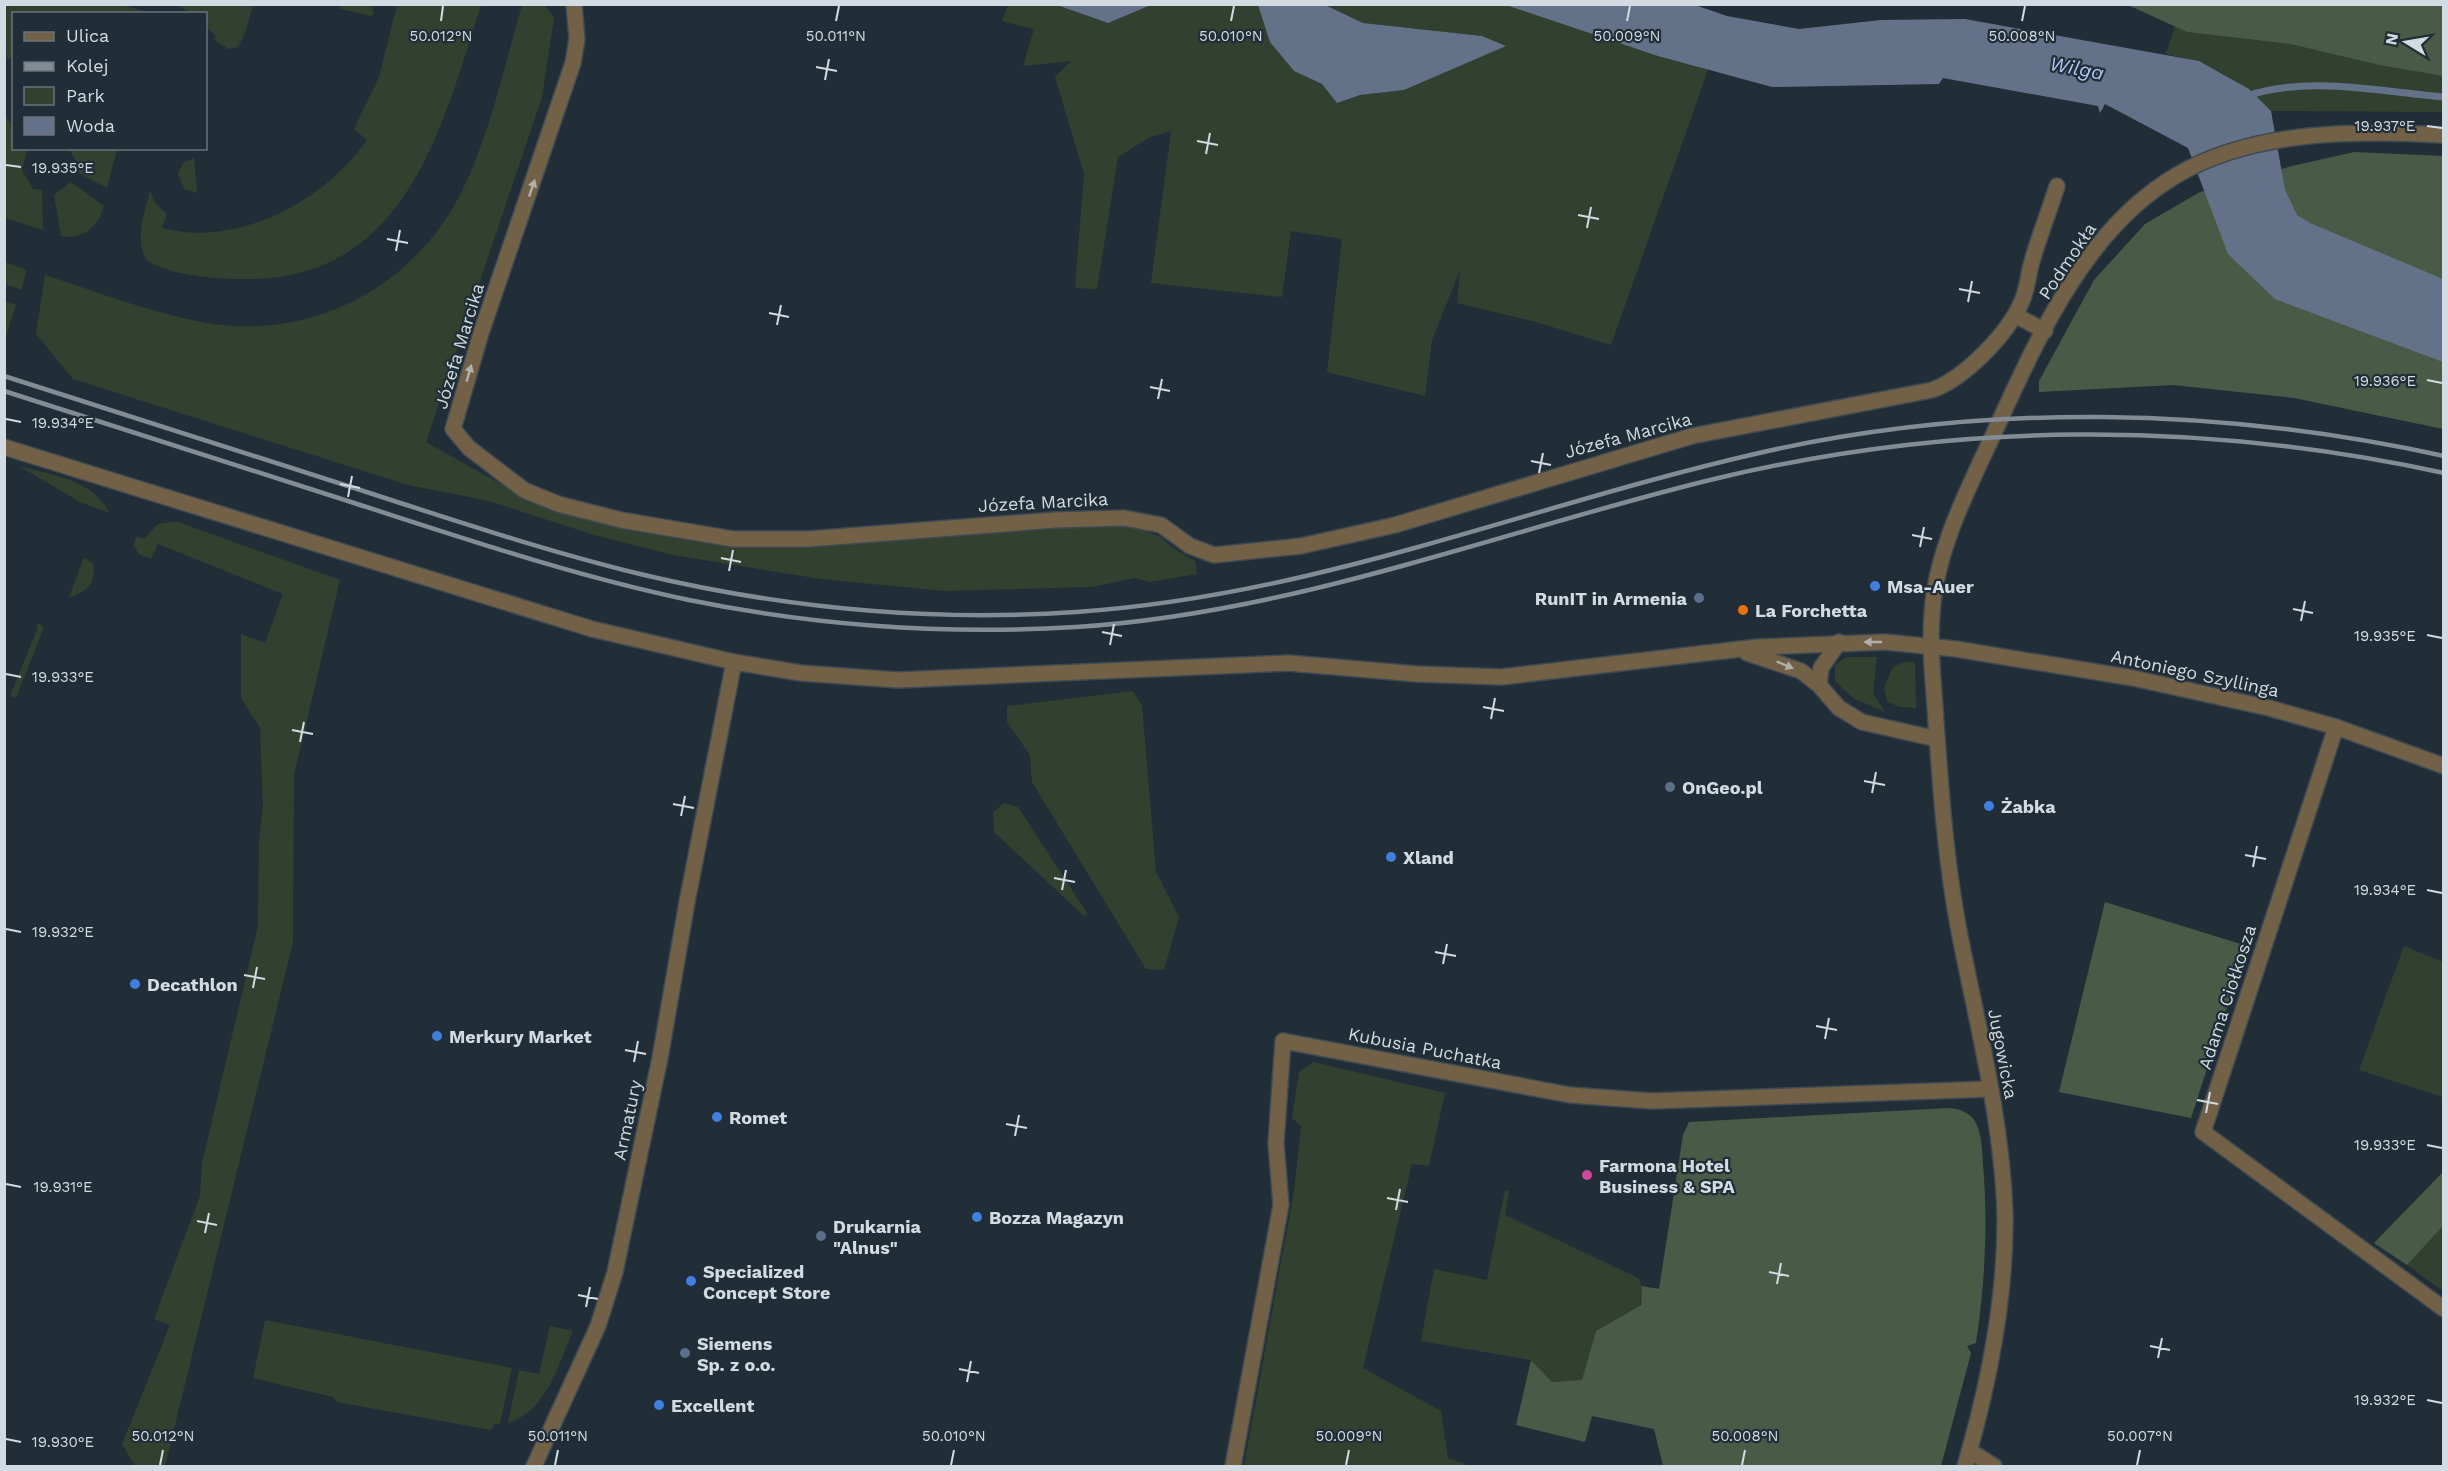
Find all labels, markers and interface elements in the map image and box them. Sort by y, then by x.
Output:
legend [12,12,207,150]
north arrow [2376,12,2436,72]
text: Ulica [66,25,109,46]
text: 50.012°N [409,27,473,45]
text: 50.011°N [806,27,866,45]
text: 50.010°N [1199,27,1263,45]
text: 50.009°N [1593,27,1661,45]
text: 50.008°N [1988,27,2056,45]
text: N [2381,32,2402,47]
water label: Wilga [2048,51,2106,85]
text: Kolej [66,55,109,76]
text: Park [66,85,105,106]
text: Woda [66,115,115,136]
text: 19.937°E [2355,117,2415,135]
text: 19.935°E [32,159,94,177]
one-way arrow [527,179,537,197]
street label: Podmokła [2034,219,2100,303]
street label: Józefa Marcika [430,281,488,411]
one-way arrow [465,364,474,382]
text: 19.936°E [2354,372,2416,390]
street label: Józefa Marcika [1562,408,1694,462]
text: 19.934°E [32,414,94,432]
street label: Józefa Marcika [977,488,1109,516]
place label: Msa-Auer [1887,576,1974,597]
marker: Msa-Auer [1868,579,1882,593]
place label: RunIT in Armenia [1535,588,1688,609]
marker: RunIT in Armenia [1692,591,1706,605]
place label: La Forchetta [1755,600,1868,621]
marker: La Forchetta [1736,603,1750,617]
text: 19.935°E [2354,627,2416,645]
one-way arrow [1864,637,1883,647]
street label: Antoniego Szyllinga [2109,645,2281,701]
one-way arrow [1777,660,1794,669]
text: 19.933°E [32,668,94,686]
place label: OnGeo.pl [1682,777,1763,798]
marker: OnGeo.pl [1663,780,1677,794]
place label: Żabka [2001,796,2056,817]
marker: Żabka [1982,799,1996,813]
place label: Xland [1403,847,1454,868]
marker: Xland [1384,850,1398,864]
text: 19.934°E [2354,881,2416,899]
street label: Adama Ciołkosza [2194,922,2260,1072]
text: 19.932°E [32,923,94,941]
place label: Decathlon [147,974,238,995]
marker: Decathlon [128,977,142,991]
street label: Jugowicka [1984,1007,2022,1101]
street label: Kubusia Puchatka [1346,1023,1504,1073]
place label: Merkury Market [449,1026,592,1047]
marker: Merkury Market [430,1029,444,1043]
street label: Armatury [608,1077,646,1162]
place label: Romet [729,1107,787,1128]
marker: Romet [710,1110,724,1124]
text: 19.933°E [2354,1136,2416,1154]
place label: Farmona Hotel Business & SPA [1599,1155,1735,1197]
marker: Farmona Hotel Business & SPA [1580,1168,1594,1182]
text: 19.931°E [34,1178,92,1196]
place label: Bozza Magazyn [989,1207,1124,1228]
marker: Bozza Magazyn [970,1210,984,1224]
place label: Drukarnia "Alnus" [833,1216,921,1258]
marker: Drukarnia "Alnus" [814,1229,828,1243]
place label: Specialized Concept Store [703,1261,830,1303]
marker: Specialized Concept Store [684,1274,698,1288]
place label: Siemens Sp. z o.o. [697,1333,776,1375]
marker: Siemens Sp. z o.o. [678,1346,692,1360]
text: 19.932°E [2354,1391,2416,1409]
place label: Excellent [671,1395,754,1416]
marker: Excellent [652,1398,666,1412]
text: 50.012°N [131,1427,195,1445]
text: 50.011°N [528,1427,588,1445]
text: 50.010°N [922,1427,986,1445]
text: 50.009°N [1315,1427,1383,1445]
text: 50.008°N [1711,1427,1779,1445]
text: 50.007°N [2107,1427,2173,1445]
text: 19.930°E [32,1433,94,1451]

